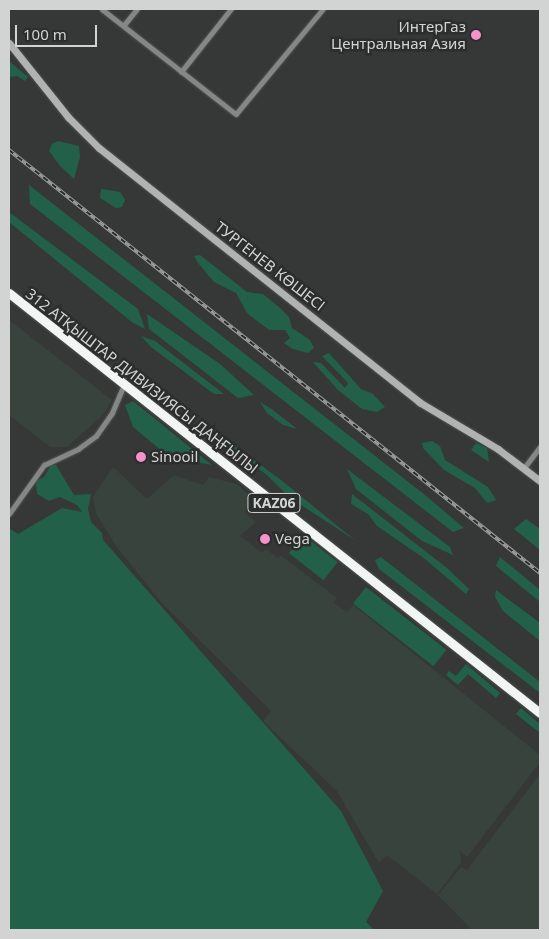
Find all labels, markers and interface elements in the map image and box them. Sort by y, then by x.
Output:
scale bar [18,15,100,47]
place label: ИнтерГаз Центральная Азия [331,17,466,52]
text: 100 m [23,24,67,44]
marker: ИнтерГаз Центральная Азия [470,29,482,41]
street label: ТУРГЕНЕВ КӨШЕСІ [212,218,328,314]
street label: 312 АТҚЫШТАР ДИВИЗИЯСЫ ДАҢҒЫЛЫ [22,285,262,477]
place label: Sinooil [151,448,198,466]
marker: Sinooil [135,451,147,463]
road number: KАZ06 [246,492,302,514]
place label: Vega [275,530,310,548]
marker: Vega [259,533,271,545]

